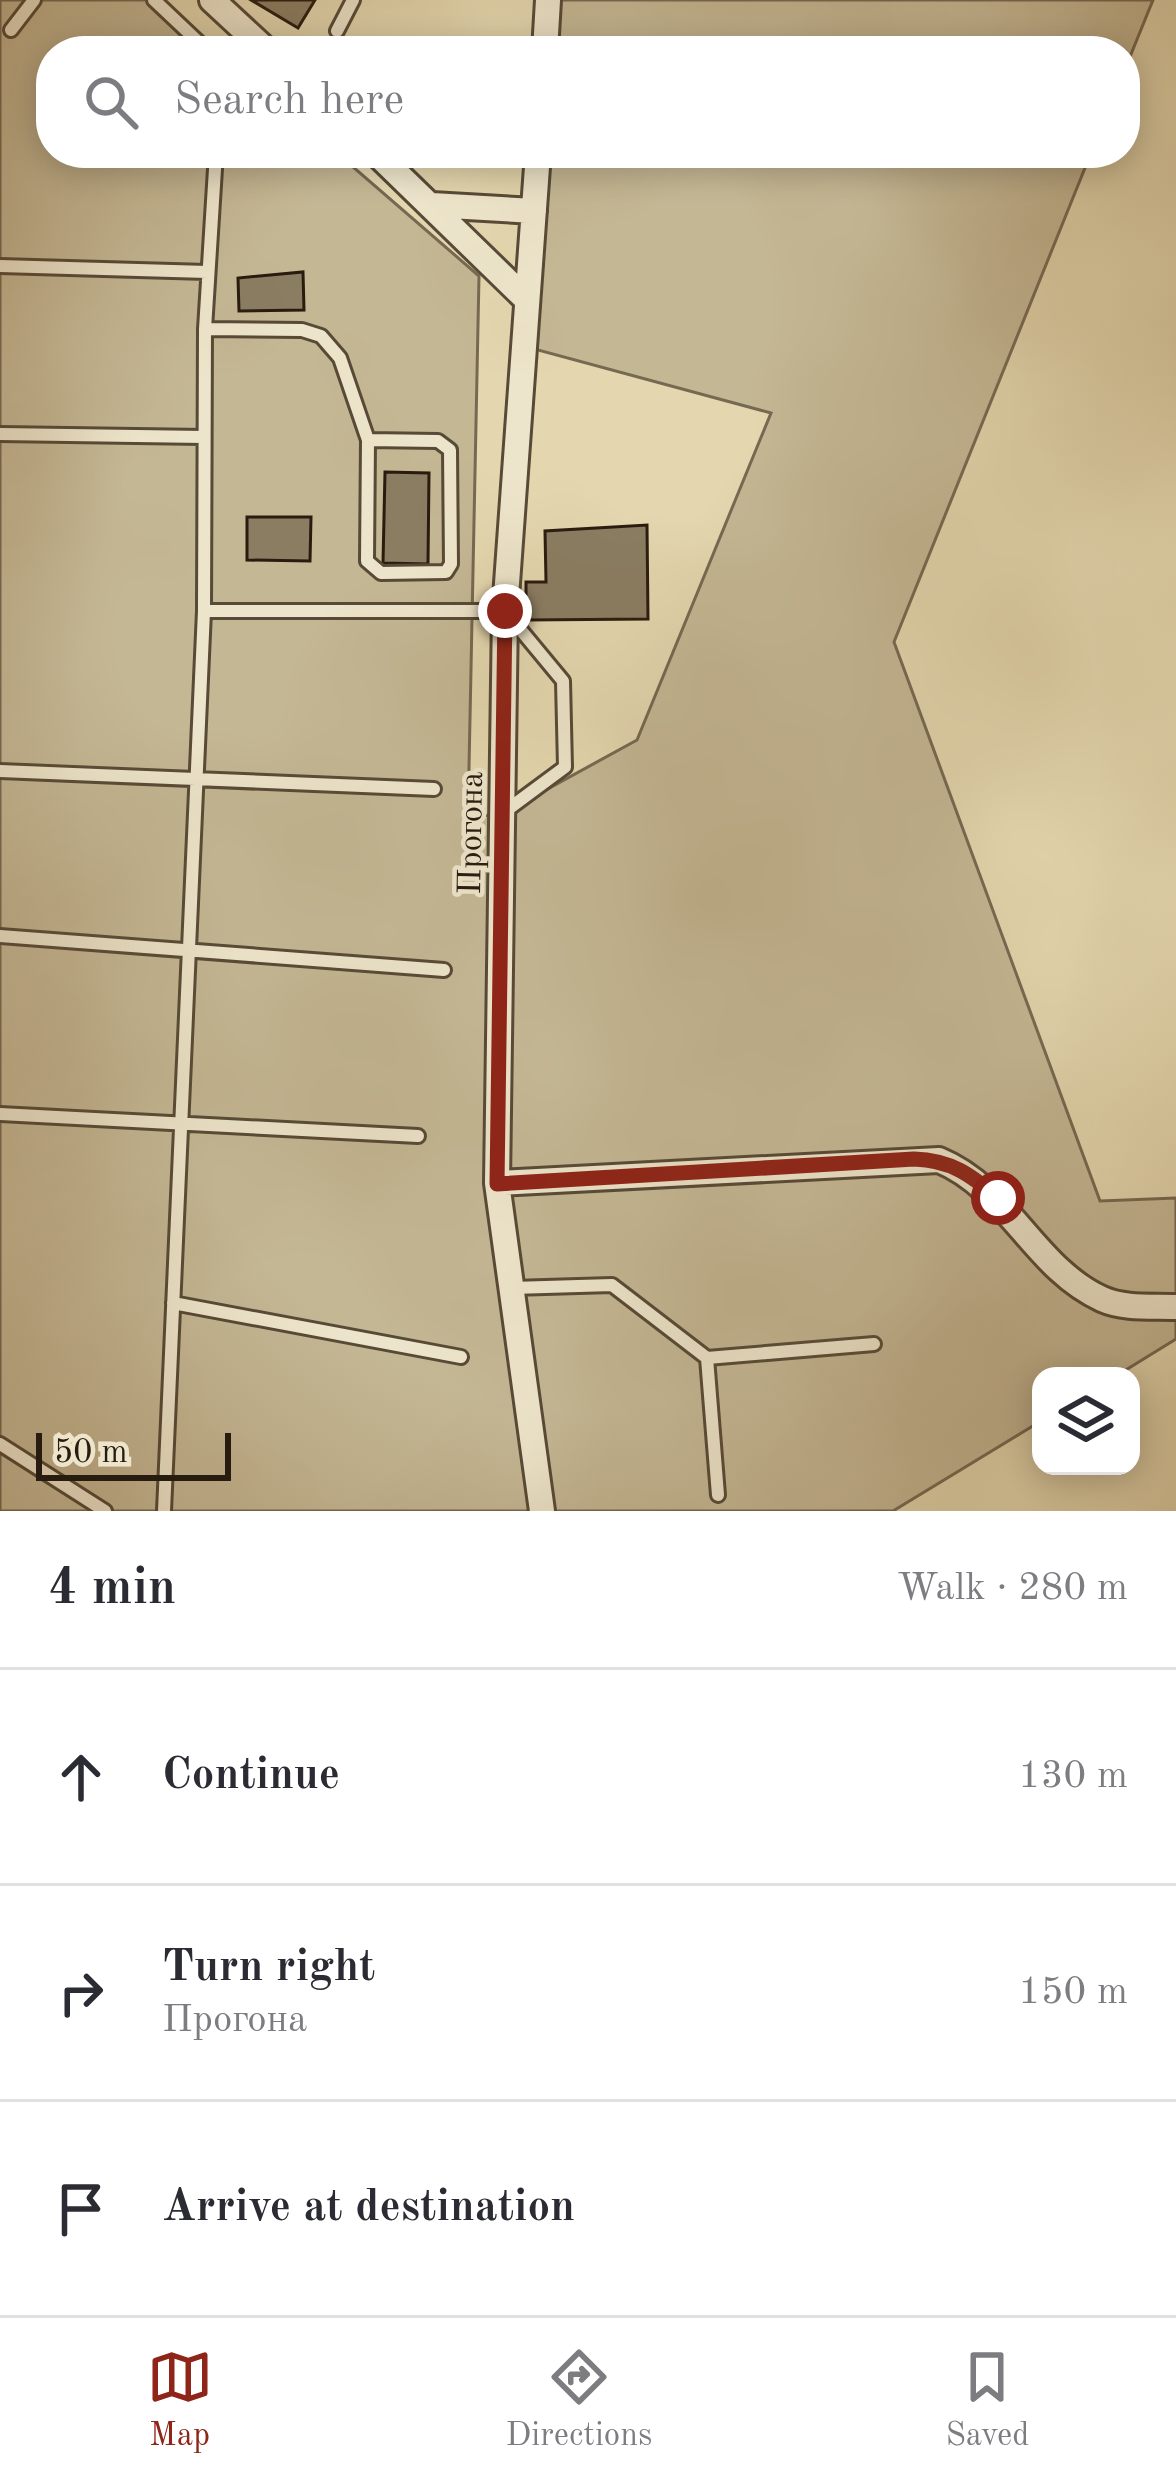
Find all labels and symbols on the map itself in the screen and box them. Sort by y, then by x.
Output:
route end [478,584,532,638]
street label: Прогона [455,771,490,895]
route start [971,1171,1025,1225]
scale bar [36,1427,231,1480]

